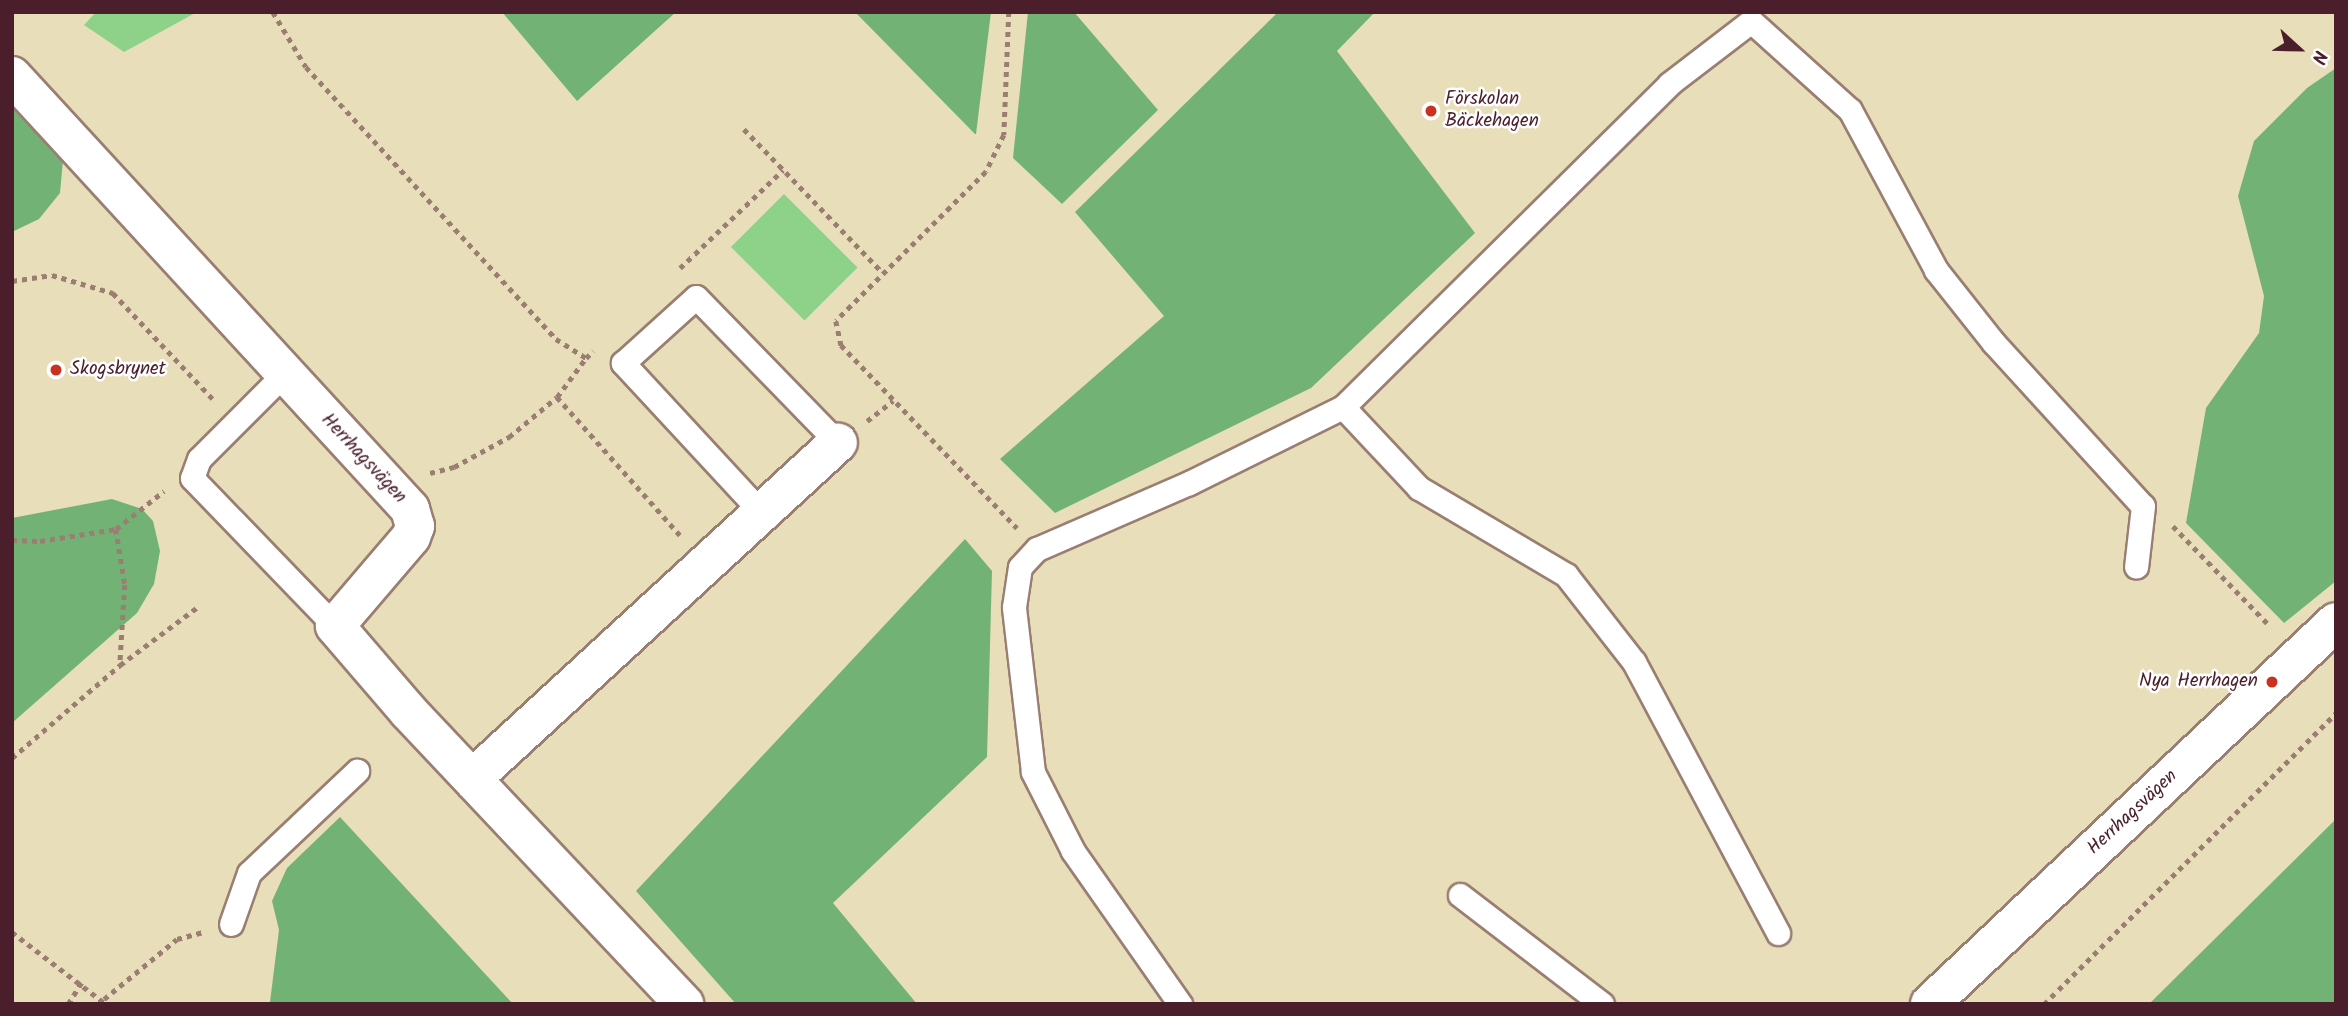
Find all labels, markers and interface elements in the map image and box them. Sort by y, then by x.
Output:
north arrow [2264,14,2334,84]
text: N [2302,46,2335,68]
place label: Förskolan Bäckehagen [1445,89,1539,133]
marker: Förskolan Bäckehagen [1423,103,1439,119]
place label: Skogsbrynet [70,359,166,381]
marker: Skogsbrynet [48,362,64,378]
street label: Herrhagsvägen [316,409,410,509]
place label: Nya Herrhagen [2139,671,2258,693]
marker: Nya Herrhagen [2264,674,2280,690]
street label: Herrhagsvägen [2083,766,2183,860]

